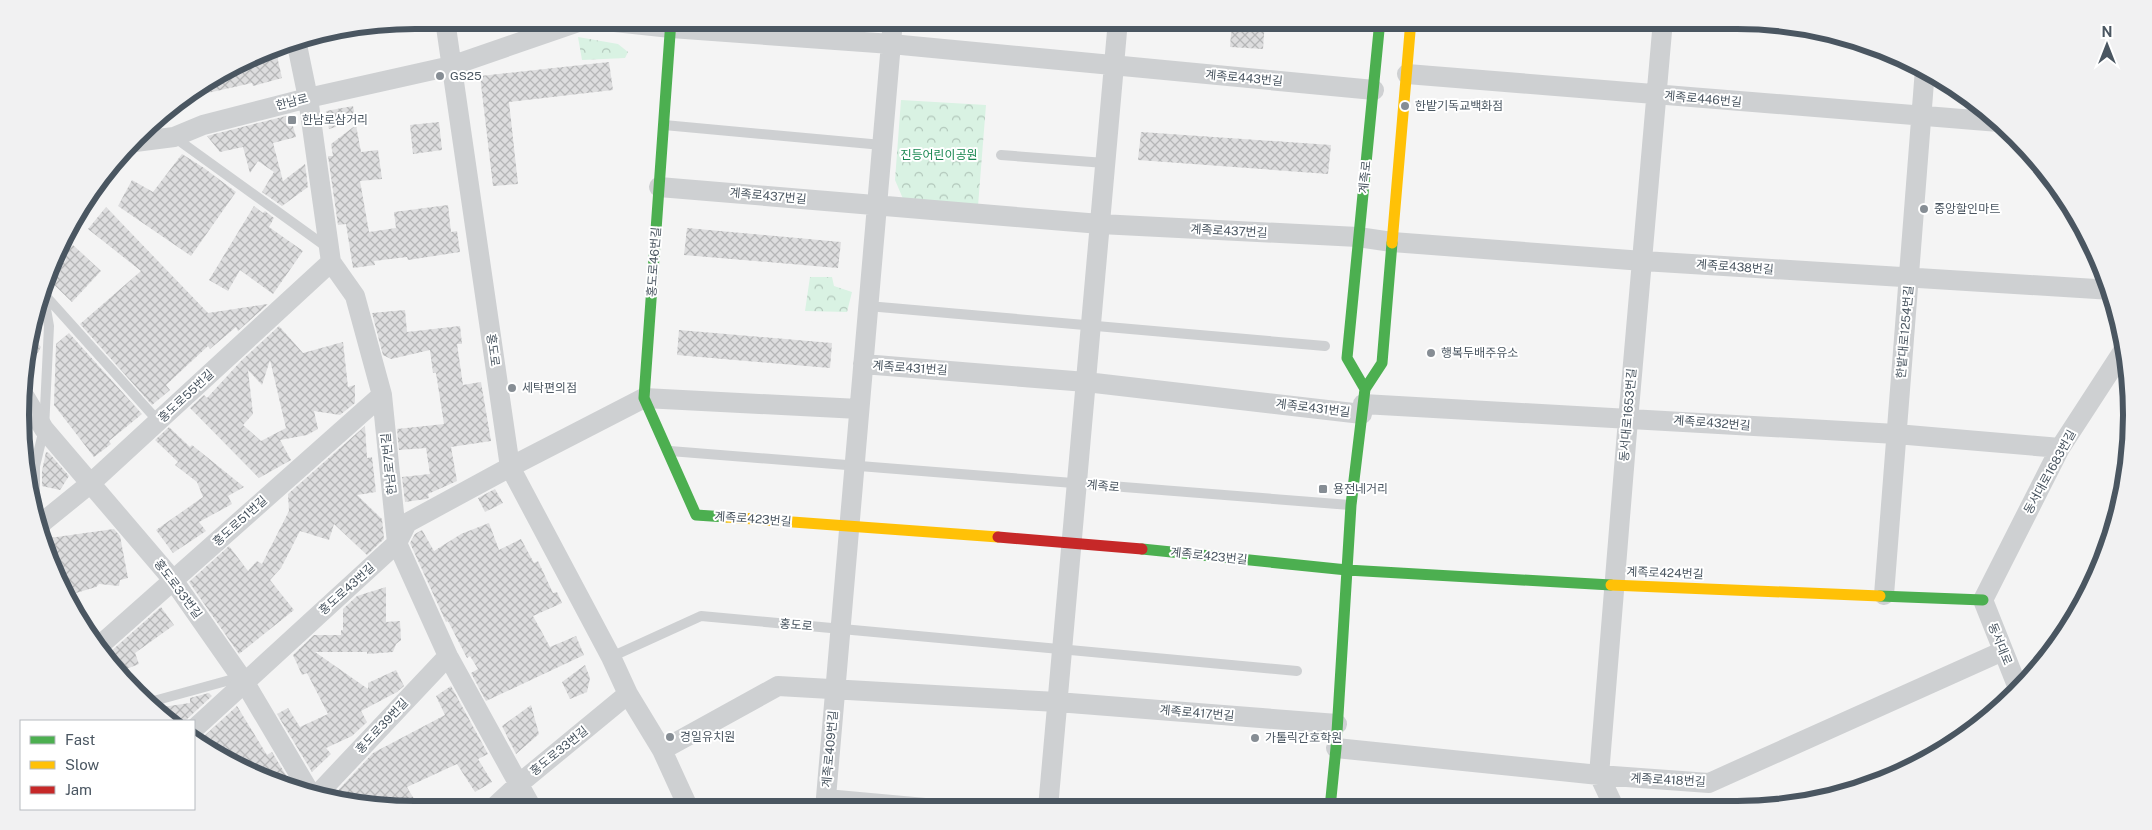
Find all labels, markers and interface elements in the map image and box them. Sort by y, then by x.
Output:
north arrow [2082,20,2132,70]
text: N [2102,24,2112,40]
street label: 계족로443번길 [1205,68,1283,88]
place label: GS25 [450,69,482,83]
marker: GS25 [434,70,446,82]
street label: 계족로446번길 [1664,89,1742,109]
street label: 한남로 [274,91,310,113]
place label: 한밭기독교백화점 [1415,99,1503,113]
marker: 한밭기독교백화점 [1399,100,1411,112]
place label: 한남로삼거리 [302,113,368,127]
marker: 한남로삼거리 [286,114,298,126]
park label: 진등어린이공원 [900,148,978,162]
street label: 계족로 [1356,160,1374,194]
street label: 계족로437번길 [729,186,807,206]
place label: 중앙할인마트 [1934,202,2000,216]
marker: 중앙할인마트 [1918,203,1930,215]
street label: 계족로437번길 [1190,222,1268,240]
street label: 홍도로46번길 [645,226,663,298]
street label: 계족로438번길 [1696,257,1774,277]
street label: 한밭대로1254번길 [1894,285,1916,379]
street label: 홍도로 [484,333,502,367]
place label: 행복두배주유소 [1441,346,1518,360]
marker: 행복두배주유소 [1425,347,1437,359]
street label: 계족로431번길 [872,358,948,378]
street label: 홍도로55번길 [155,367,217,425]
street label: 동서대로1653번길 [1617,368,1639,462]
place label: 세탁편의점 [522,381,577,395]
marker: 세탁편의점 [506,382,518,394]
street label: 계족로431번길 [1275,396,1351,420]
street label: 계족로432번길 [1673,413,1751,433]
street label: 동서대로1683번길 [2021,428,2079,516]
street label: 한남로7번길 [379,432,399,496]
street label: 계족로 [1086,478,1120,494]
place label: 용전네거리 [1333,482,1388,496]
marker: 용전네거리 [1317,483,1329,495]
street label: 홍도로51번길 [210,493,270,549]
street label: 계족로423번길 [714,509,792,529]
street label: 계족로423번길 [1170,545,1248,567]
street label: 홍도로33번길 [151,557,205,621]
street label: 홍도로43번길 [316,560,378,618]
street label: 계족로424번길 [1626,565,1704,581]
street label: 홍도로 [779,617,813,633]
street label: 동서대로 [1985,621,2015,667]
street label: 홍도로39번길 [353,696,411,756]
street label: 계족로417번길 [1159,703,1235,723]
street label: 계족로409번길 [820,710,840,788]
legend [20,720,195,810]
street label: 홍도로33번길 [527,723,591,779]
place label: 경일유치원 [680,730,735,744]
text: Fast [65,731,95,748]
marker: 경일유치원 [664,731,676,743]
place label: 가톨릭간호학원 [1265,731,1342,745]
marker: 가톨릭간호학원 [1249,732,1261,744]
text: Slow [65,756,100,773]
street label: 계족로418번길 [1630,771,1706,789]
text: Jam [65,781,92,798]

